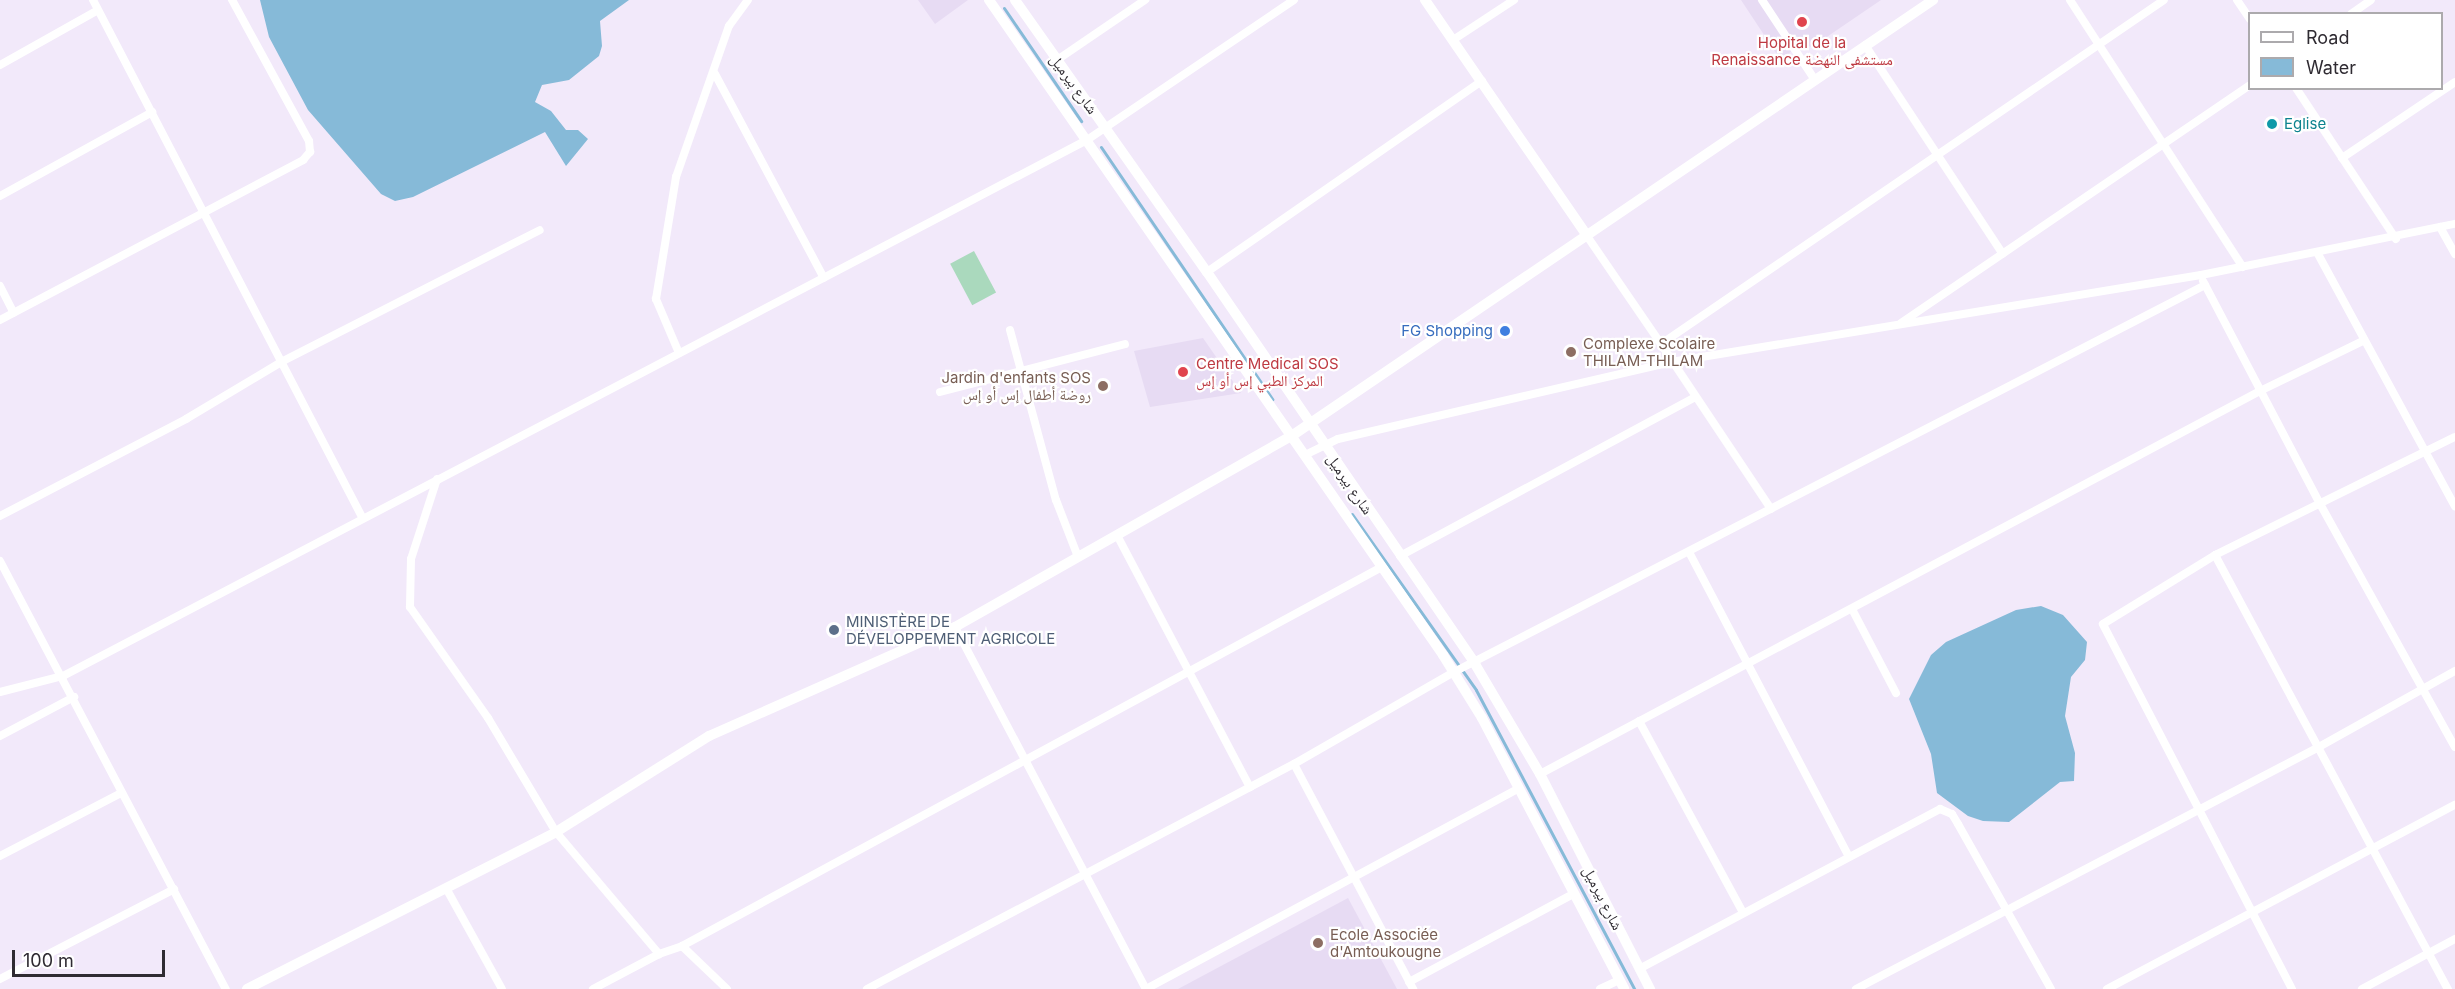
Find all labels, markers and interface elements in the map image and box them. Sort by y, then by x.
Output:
legend [2248,12,2443,90]
marker: Hopital de la Renaissance مستشفى النهضة [1793,13,1811,31]
text: Road [2306,27,2349,48]
place label: Hopital de la Renaissance مستشفى النهضة [1711,33,1893,68]
street label: شارع بيرميل [1046,51,1102,117]
text: Water [2306,57,2356,78]
place label: Eglise [2284,115,2326,133]
marker: Eglise [2265,117,2279,131]
place label: FG Shopping [1401,322,1493,340]
marker: FG Shopping [1498,324,1512,338]
place label: Complexe Scolaire THILAM-THILAM [1583,334,1715,369]
marker: Complexe Scolaire THILAM-THILAM [1564,345,1578,359]
place label: Centre Medical SOS المركز الطبي إس أو إس [1196,354,1339,389]
marker: Centre Medical SOS المركز الطبي إس أو إس [1174,363,1192,381]
place label: Jardin d'enfants SOS روضة أطفال إس أو إس [941,368,1091,403]
marker: Jardin d'enfants SOS روضة أطفال إس أو إس [1096,379,1110,393]
street label: شارع بيرميل [1323,450,1377,518]
place label: MINISTÈRE DE DÉVELOPPEMENT AGRICOLE [846,612,1055,647]
marker: MINISTÈRE DE DÉVELOPPEMENT AGRICOLE [827,623,841,637]
street label: شارع بيرميل [1579,863,1627,933]
place label: Ecole Associée d'Amtoukougne [1330,925,1441,960]
marker: Ecole Associée d'Amtoukougne [1311,936,1325,950]
scale bar [15,938,168,976]
text: 100 m [23,950,74,971]

